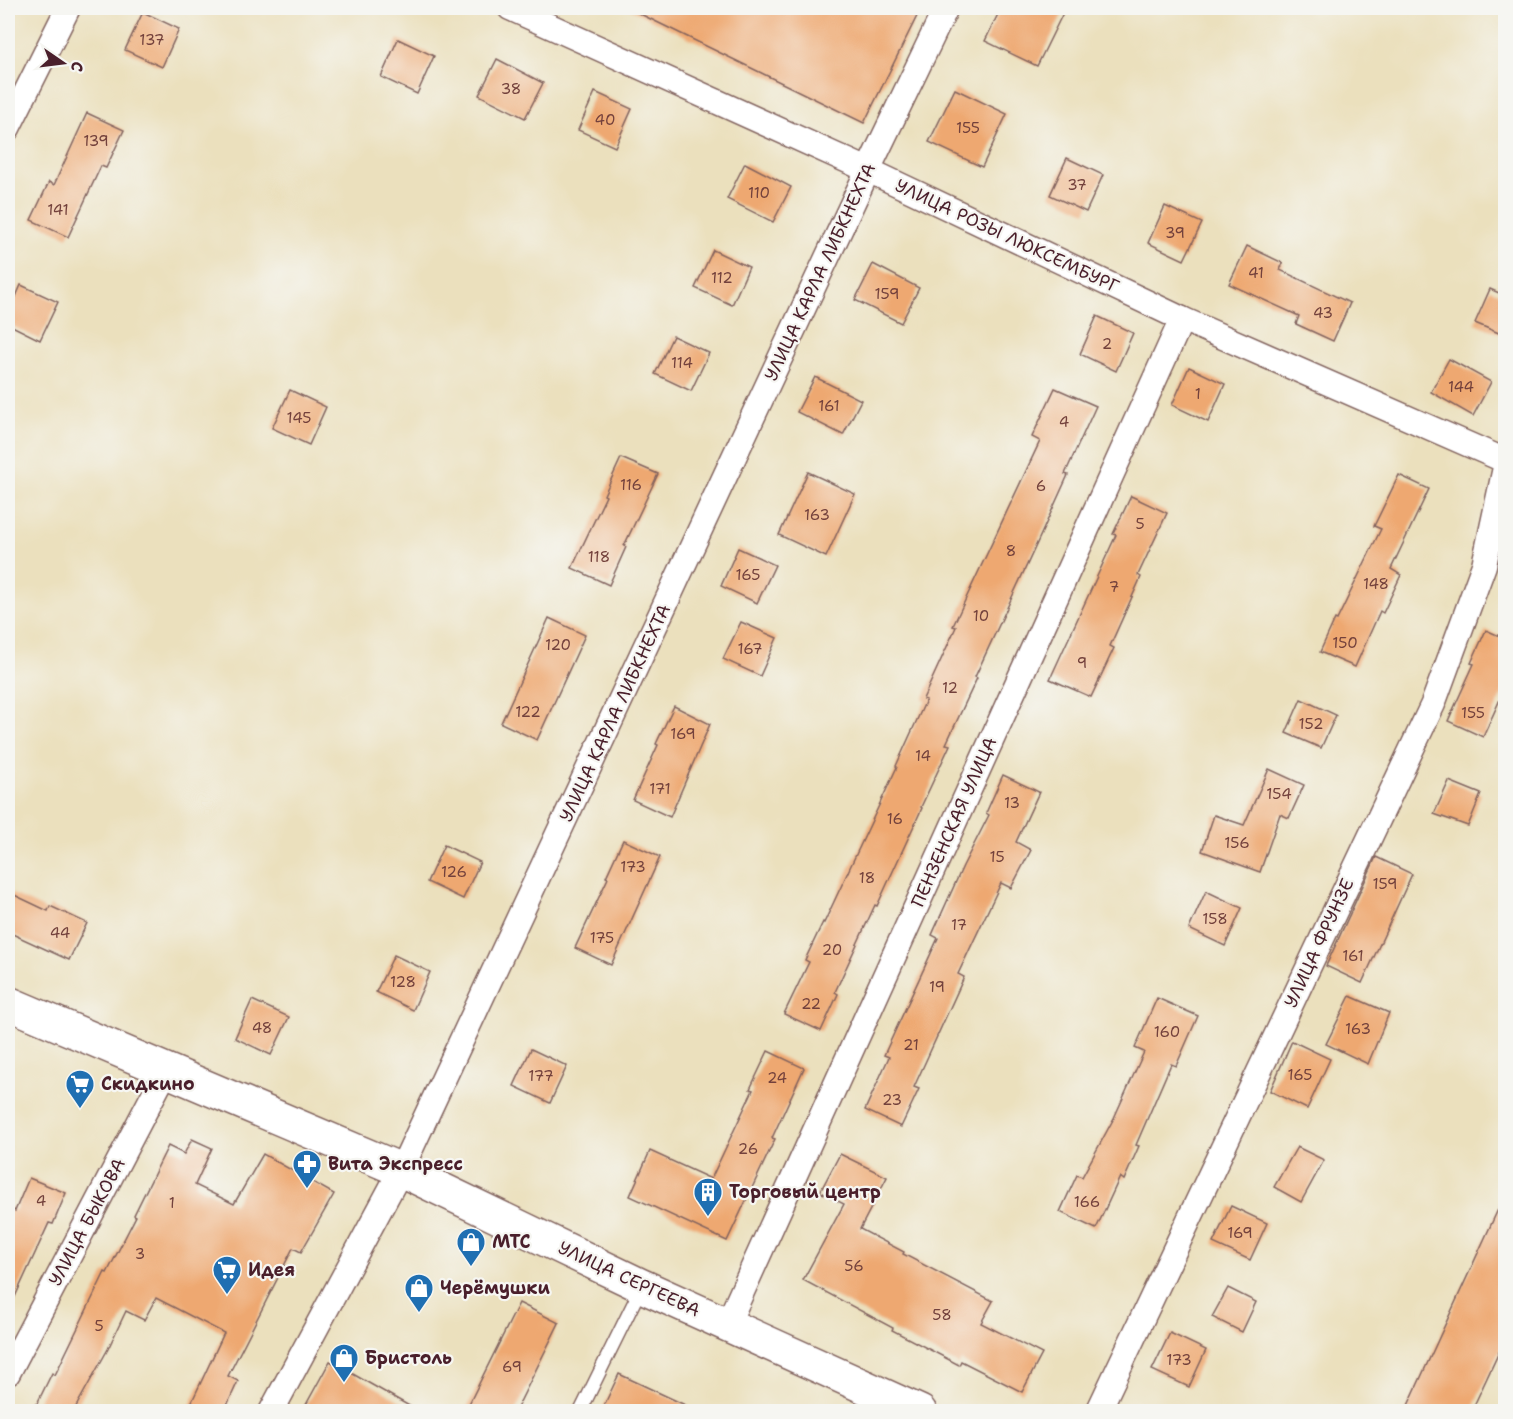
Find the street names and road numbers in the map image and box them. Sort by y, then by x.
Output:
street label: УЛИЦА КАРЛА ЛИБКНЕХТА [759,159,881,385]
street label: УЛИЦА РОЗЫ ЛЮКСЕМБУРГ [891,174,1123,299]
street label: УЛИЦА КАРЛА ЛИБКНЕХТА [554,600,676,826]
street label: ПЕНЗЕНСКАЯ УЛИЦА [906,733,1002,911]
street label: УЛИЦА ФРУНЗЕ [1279,875,1359,1011]
street label: УЛИЦА БЫКОВА [43,1154,131,1290]
street label: УЛИЦА СЕРГЕЕВА [554,1236,704,1322]

